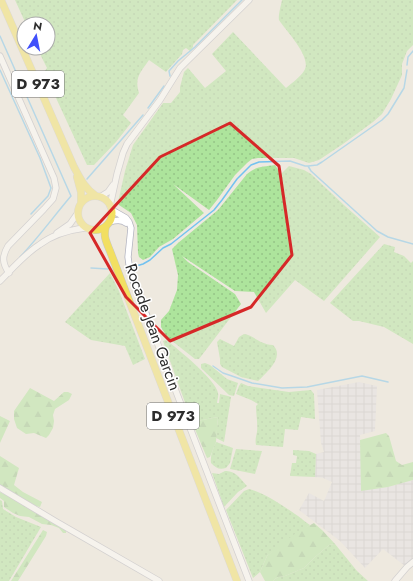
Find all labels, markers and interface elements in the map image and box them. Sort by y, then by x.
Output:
north arrow [16,16,56,56]
text: N [32,18,43,35]
road number: D 973 [12,71,64,97]
street label: Rocade Jean Garcin [119,260,187,394]
road number: D 973 [147,403,199,429]

